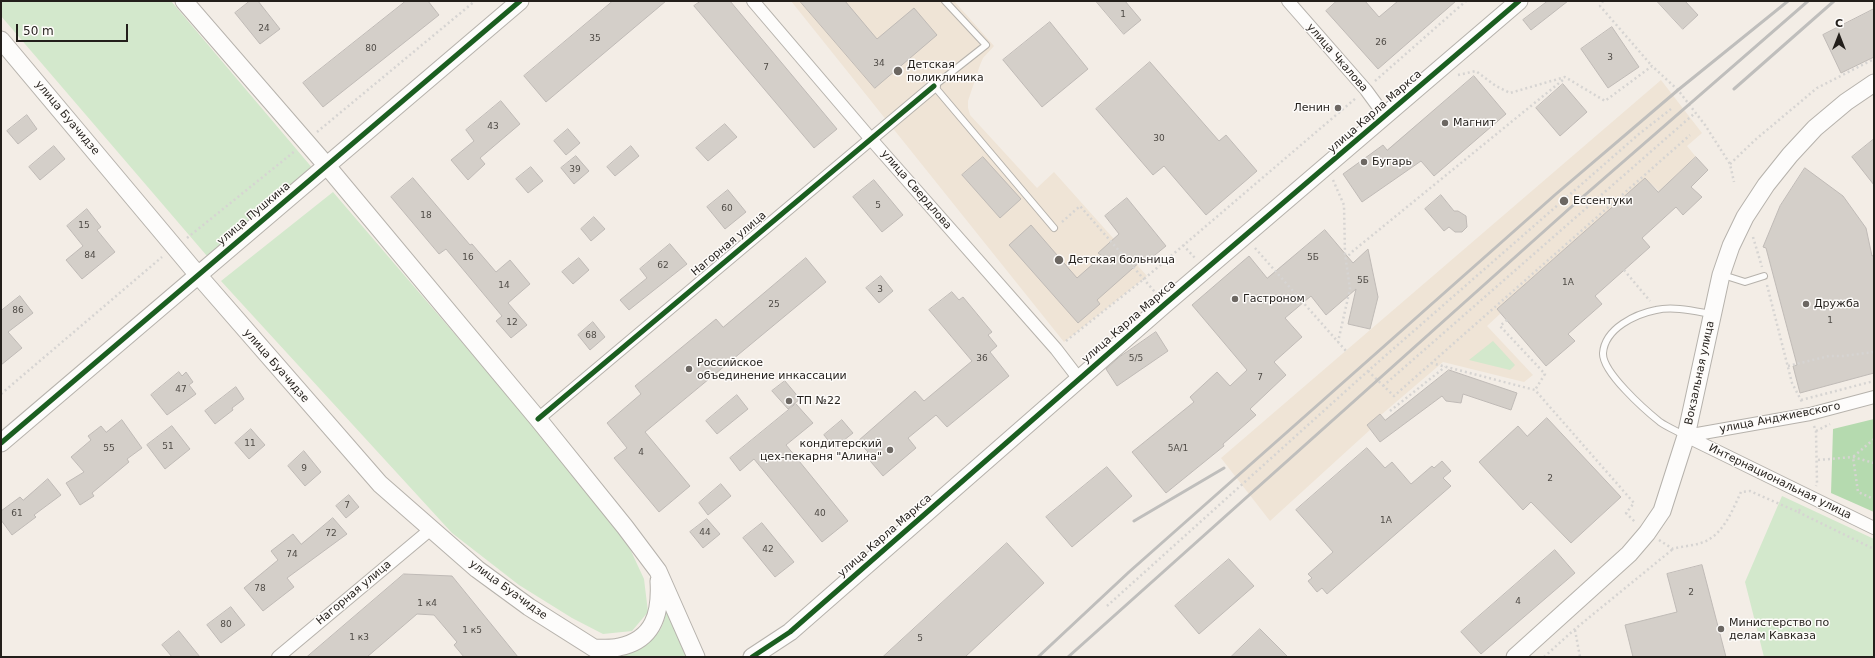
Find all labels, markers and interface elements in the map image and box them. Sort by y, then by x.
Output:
house number: 1 [1120,10,1126,20]
scale bar [18,16,130,42]
north arrow [1819,16,1859,56]
text: С [1835,17,1843,30]
street label: улица Чкалова [1304,21,1370,95]
text: 50 m [23,24,54,38]
house number: 24 [258,24,270,34]
house number: 35 [589,34,601,44]
house number: 26 [1375,38,1387,48]
house number: 80 [365,44,377,54]
house number: 3 [1607,53,1613,63]
place label: Детская поликлиника [907,58,984,84]
house number: 34 [873,59,885,69]
house number: 7 [763,63,769,73]
marker: Детская поликлиника [892,65,904,77]
street label: улица Карла Маркса [1325,68,1425,156]
street label: улица Буачидзе [32,78,102,158]
place label: Ленин [1293,101,1330,115]
marker: Ленин [1333,103,1343,113]
place label: Магнит [1453,116,1496,130]
marker: Магнит [1440,118,1450,128]
house number: 43 [487,122,499,132]
house number: 30 [1153,134,1165,144]
street label: улица Свердлова [878,148,954,232]
place label: Бугарь [1372,155,1412,169]
marker: Бугарь [1359,157,1369,167]
house number: 39 [569,165,581,175]
street label: улица Пушкина [215,180,293,248]
place label: Ессентуки [1573,194,1633,208]
marker: Ессентуки [1558,195,1570,207]
house number: 5 [875,201,881,211]
house number: 60 [721,204,733,214]
street label: Нагорная улица [689,209,769,279]
house number: 18 [420,211,432,221]
house number: 15 [78,221,90,231]
house number: 84 [84,251,96,261]
house number: 16 [462,253,474,263]
place label: Детская больница [1068,253,1175,267]
house number: 5Б [1307,253,1319,263]
marker: Детская больница [1053,254,1065,266]
house number: 62 [657,261,669,271]
house number: 5Б [1357,276,1369,286]
street label: улица Карла Маркса [1079,278,1179,366]
house number: 1А [1562,278,1574,288]
house number: 14 [498,281,510,291]
house number: 3 [877,285,883,295]
place label: Гастроном [1243,292,1305,306]
marker: Гастроном [1230,294,1240,304]
place label: Дружба [1814,297,1860,311]
marker: Дружба [1801,299,1811,309]
house number: 25 [768,300,780,310]
house number: 86 [12,306,24,316]
house number: 1 [1827,316,1833,326]
house number: 12 [506,318,518,328]
street label: Вокзальная улица [1683,320,1717,426]
street label: улица Буачидзе [240,327,312,405]
house number: 68 [585,331,597,341]
house number: 36 [976,354,988,364]
house number: 5/5 [1129,354,1143,364]
place label: Российское объединение инкассации [697,356,847,382]
marker: Российское объединение инкассации [684,364,694,374]
house number: 7 [1257,373,1263,383]
house number: 47 [175,385,187,395]
place label: ТП №22 [797,394,841,408]
marker: ТП №22 [784,396,794,406]
street label: улица Анджиевского [1718,400,1842,436]
place label: кондитерский цех-пекарня "Алина" [760,437,882,463]
house number: 11 [244,439,256,449]
house number: 51 [162,442,174,452]
street label: Интернациональная улица [1706,442,1854,522]
house number: 55 [103,444,115,454]
house number: 5А/1 [1168,444,1188,454]
marker: кондитерский цех-пекарня "Алина" [885,445,895,455]
house number: 4 [638,448,644,458]
house number: 9 [301,464,307,474]
house number: 2 [1547,474,1553,484]
street label: улица Карла Маркса [835,492,935,580]
house number: 7 [344,501,350,511]
house number: 61 [11,509,23,519]
house number: 40 [814,509,826,519]
house number: 1А [1380,516,1392,526]
house number: 44 [699,528,711,538]
house number: 72 [325,529,337,539]
house number: 42 [762,545,774,555]
house number: 74 [286,550,298,560]
street label: улица Буачидзе [466,557,550,623]
street label: Нагорная улица [314,558,394,628]
house number: 78 [254,584,266,594]
house number: 2 [1688,588,1694,598]
house number: 4 [1515,597,1521,607]
house number: 1 к4 [417,599,437,609]
place label: Министерство по делам Кавказа [1729,616,1829,642]
house number: 80 [220,620,232,630]
marker: Министерство по делам Кавказа [1716,624,1726,634]
house number: 1 к5 [462,626,482,636]
house number: 1 к3 [349,633,369,643]
house number: 5 [917,634,923,644]

